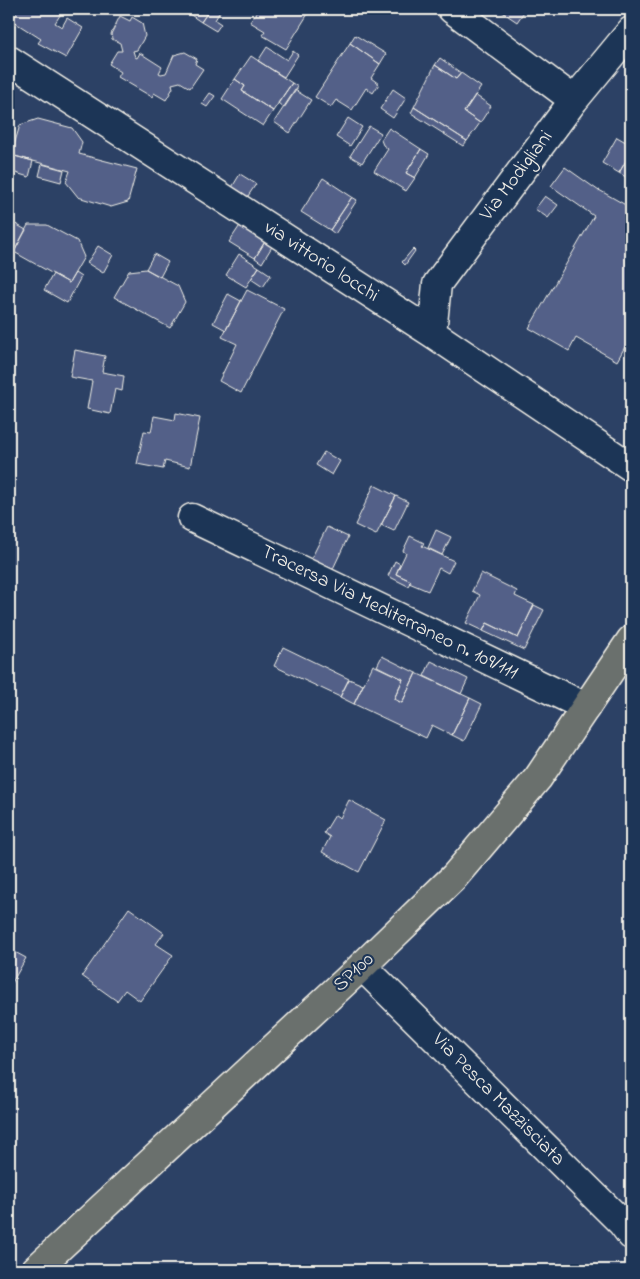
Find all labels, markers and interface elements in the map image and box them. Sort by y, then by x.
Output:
street label: Via Modigliani [473,125,561,229]
street label: via vittorio locchi [258,214,384,310]
street label: Tracersa Via Mediterraneo n. 109/111 [256,538,522,688]
street label: SP100 [327,946,381,1000]
street label: Via Pesca Mazzisciata [424,1026,571,1173]

